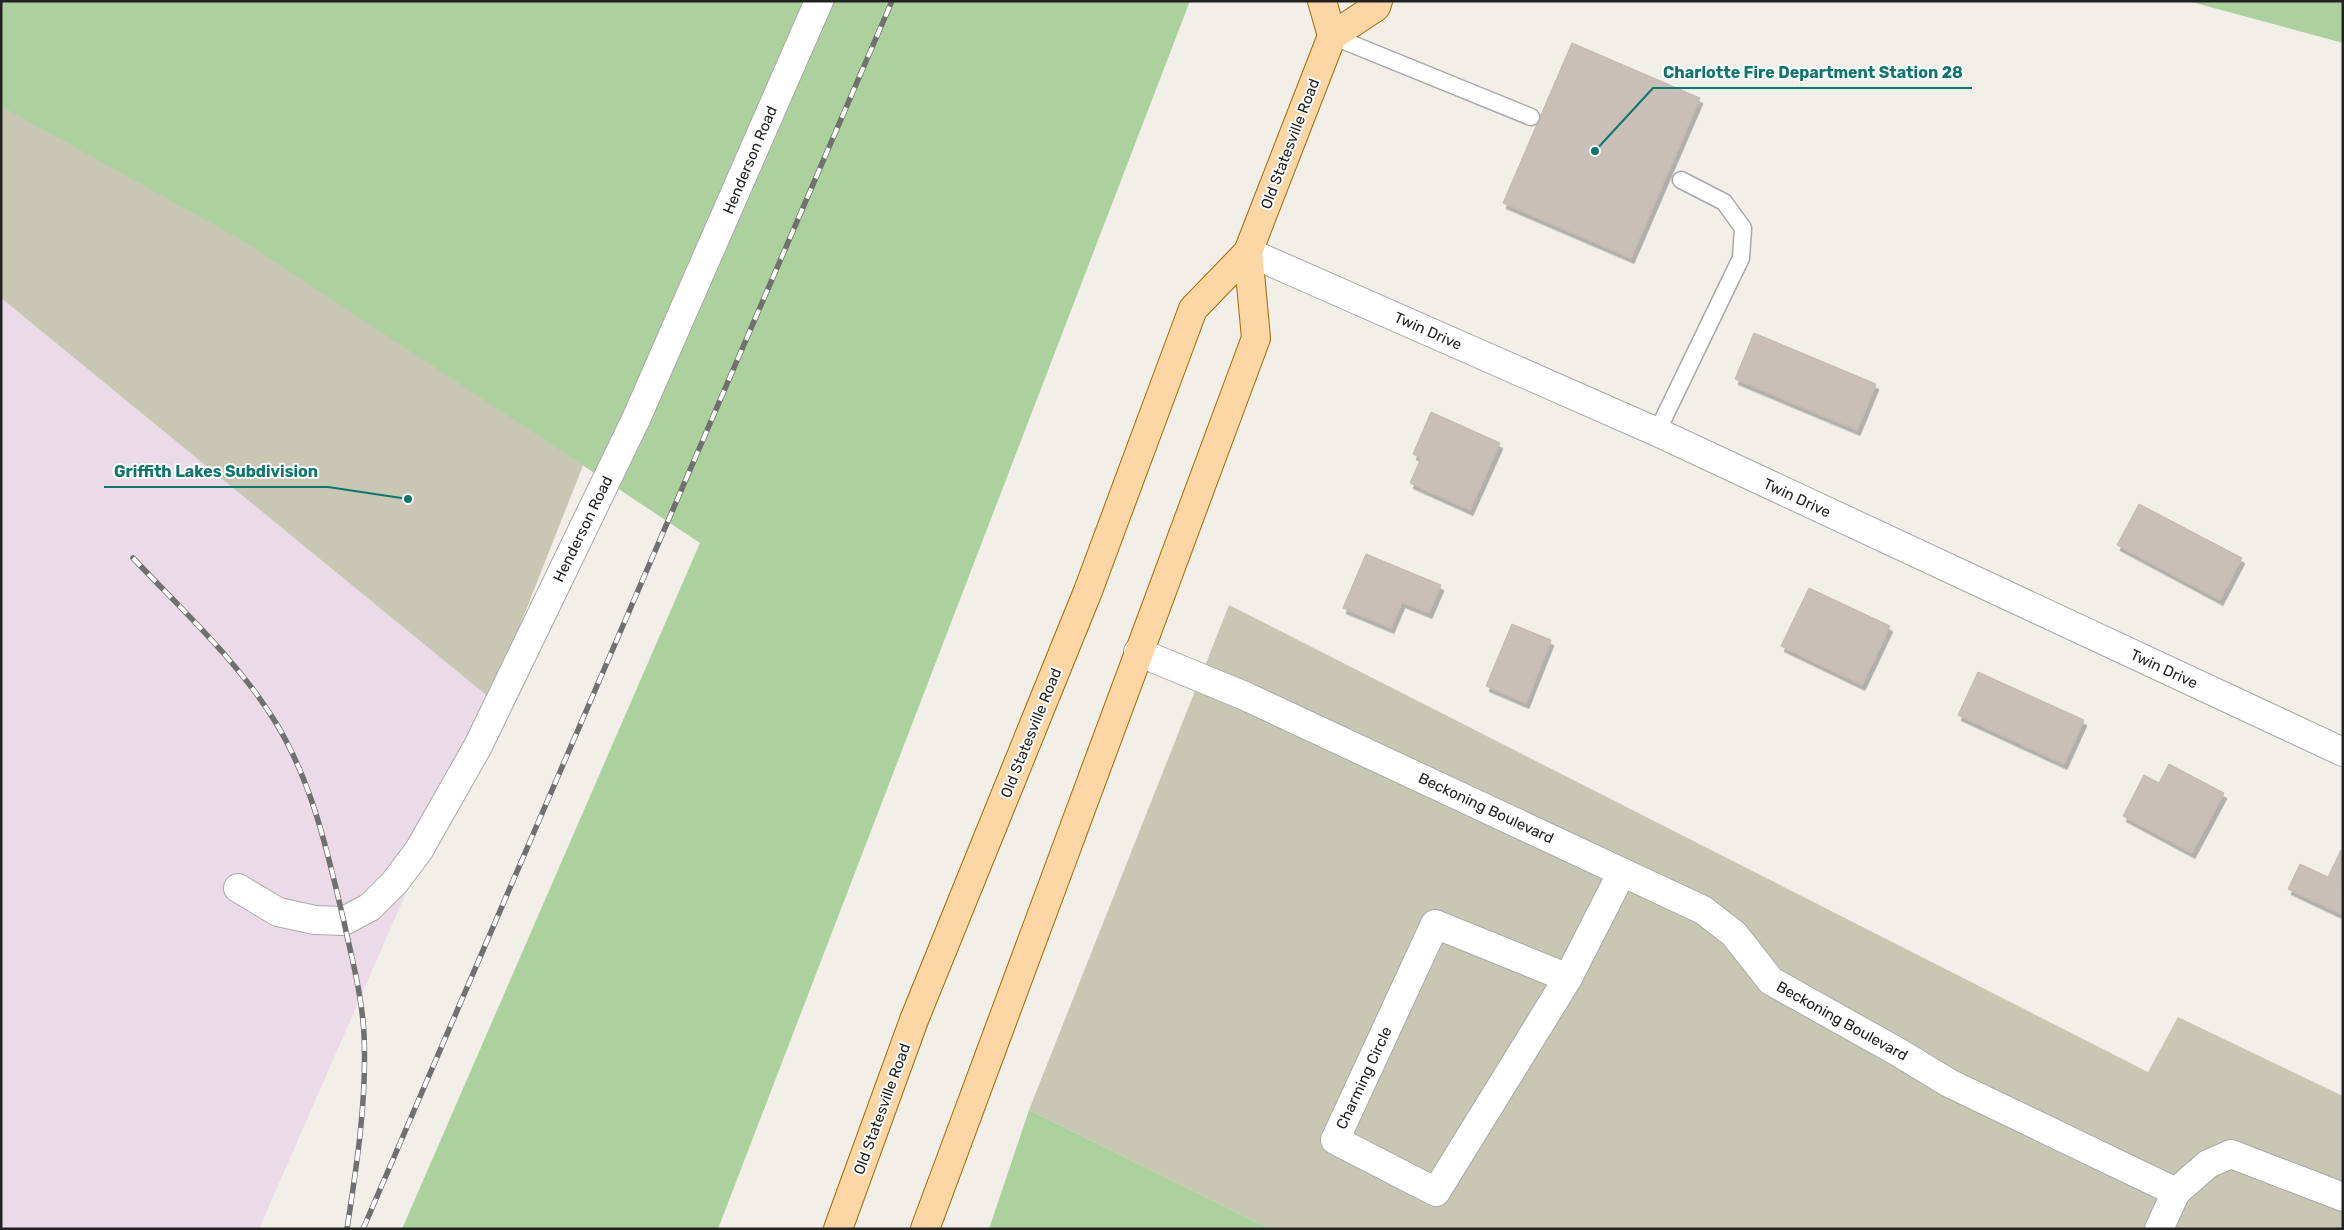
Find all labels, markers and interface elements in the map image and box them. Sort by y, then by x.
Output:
callout: Charlotte Fire Department Station 28 [1653,57,1972,88]
text: Charlotte Fire Department Station 28 [1663,63,1963,82]
street label: Old Statesville Road [1257,76,1323,212]
street label: Henderson Road [719,103,781,217]
street label: Twin Drive [1391,308,1465,354]
callout: Griffith Lakes Subdivision [104,456,328,487]
text: Griffith Lakes Subdivision [114,462,318,481]
street label: Henderson Road [550,473,616,585]
street label: Twin Drive [1761,475,1833,521]
street label: Twin Drive [2128,646,2200,692]
street label: Old Statesville Road [997,666,1065,800]
street label: Beckoning Boulevard [1415,769,1557,847]
street label: Beckoning Boulevard [1773,977,1911,1065]
street label: Charming Circle [1332,1024,1396,1132]
street label: Old Statesville Road [850,1041,914,1177]

